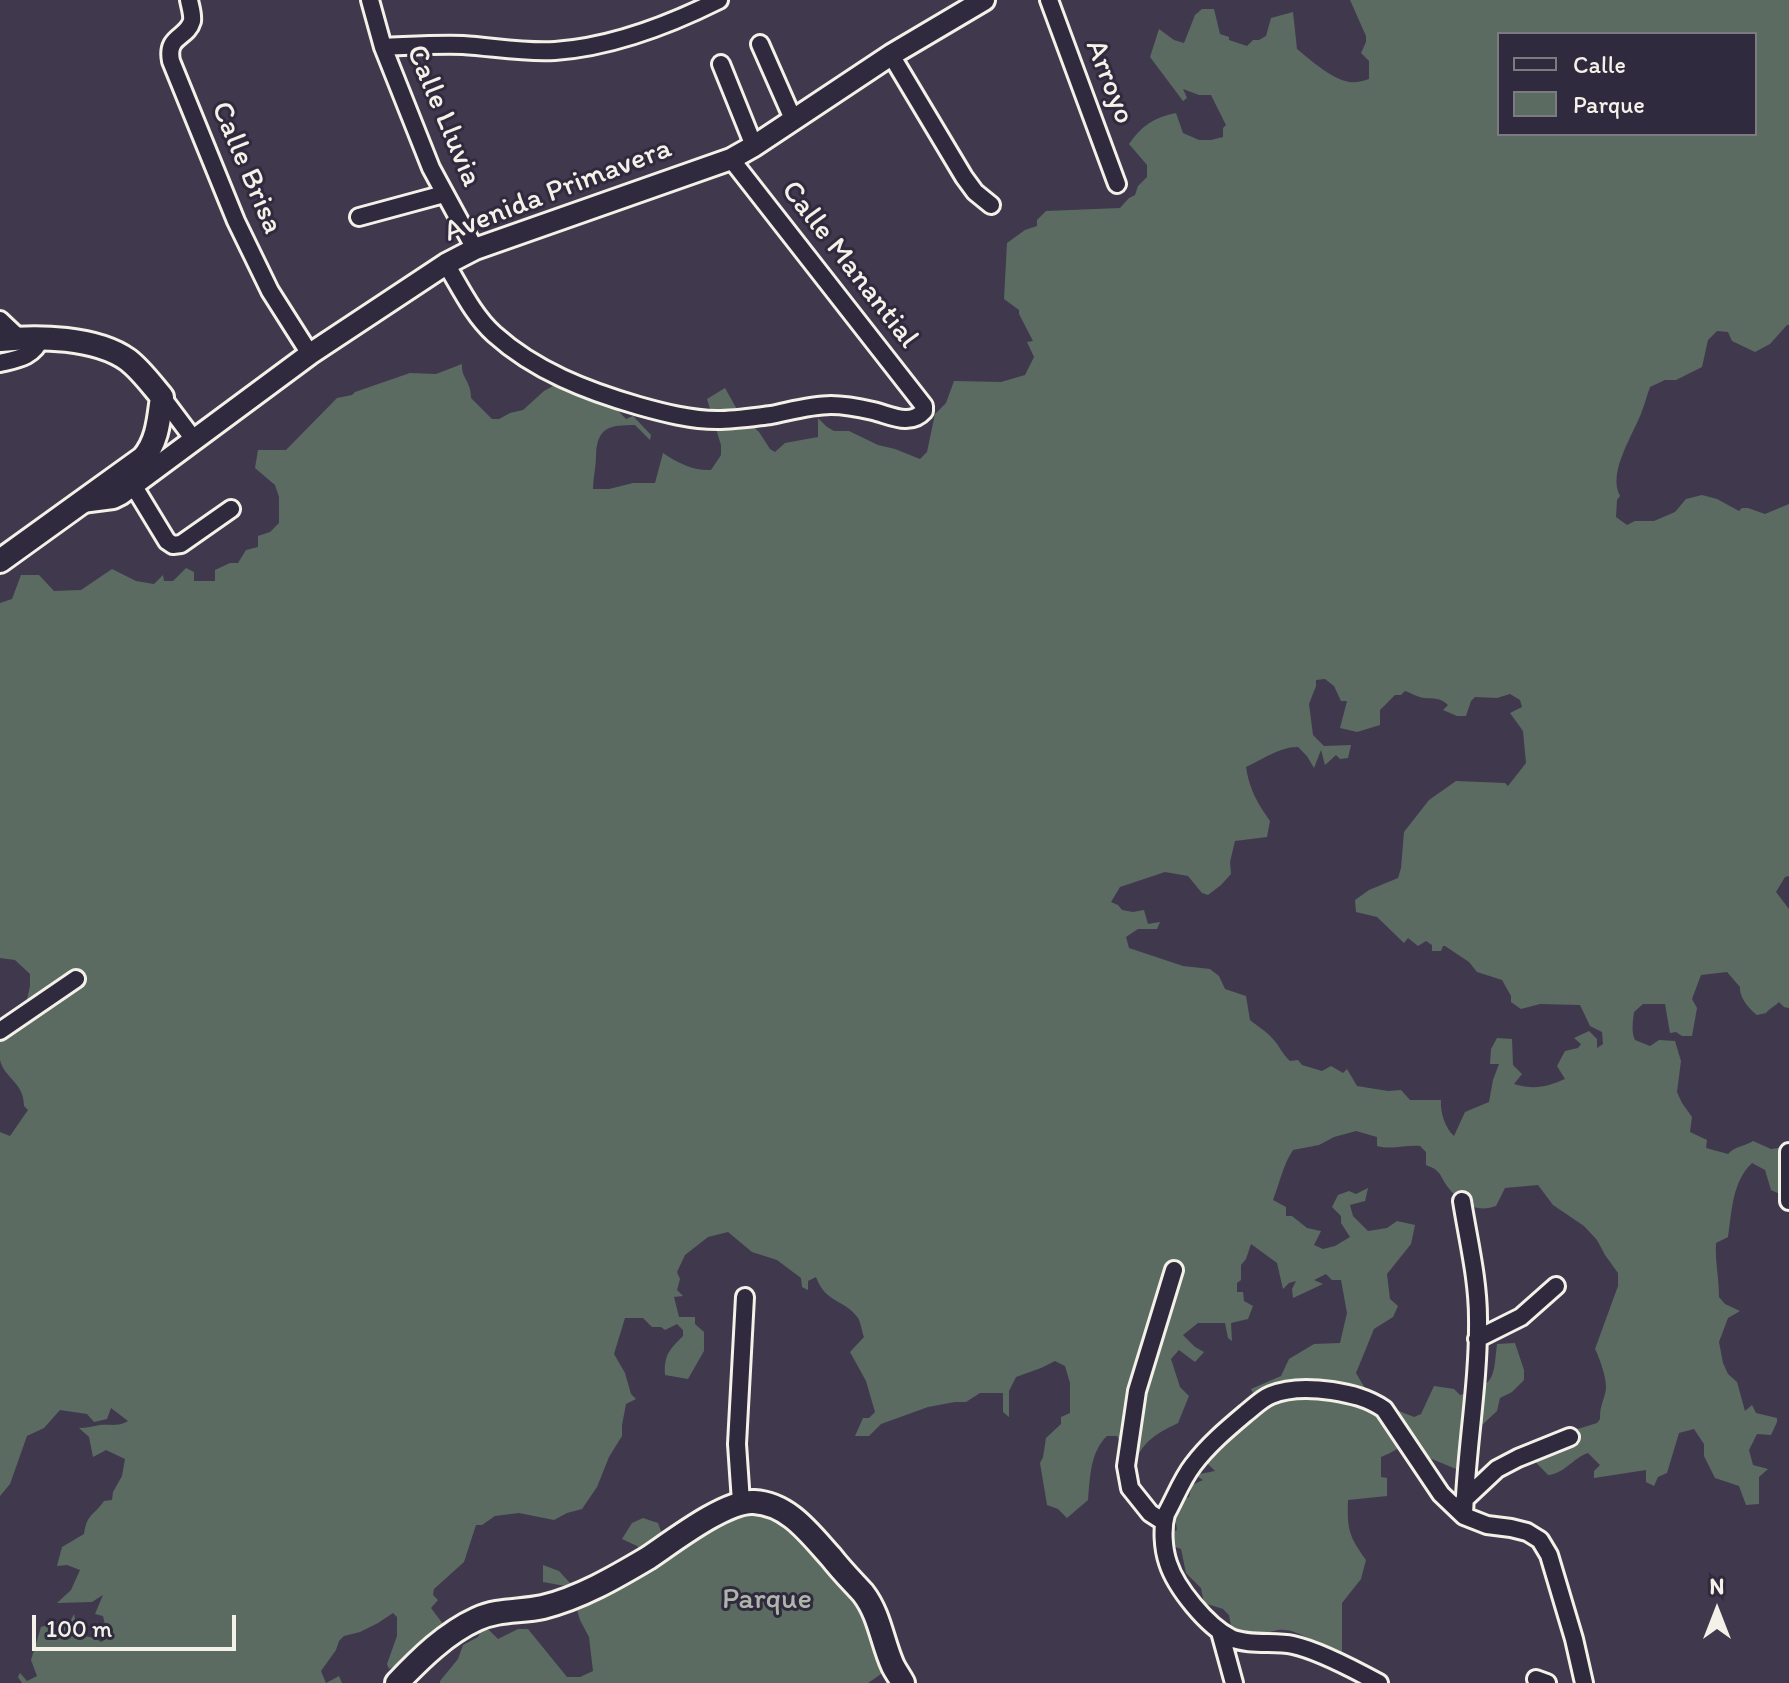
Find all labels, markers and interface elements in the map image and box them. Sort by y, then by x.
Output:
legend [1497,32,1757,136]
street label: Arroyo [1077,35,1141,129]
street label: Calle Lluvia [397,40,489,192]
text: Calle [1573,50,1626,79]
text: Parque [1573,90,1645,119]
street label: Calle Brisa [202,97,290,239]
street label: Avenida Primavera [439,131,677,251]
street label: Calle Manantial [772,174,926,356]
north arrow [1677,1571,1757,1651]
text: N [1710,1573,1724,1600]
park label: Parque [722,1582,812,1618]
scale bar [36,1599,240,1649]
text: 100 m [46,1614,112,1643]

